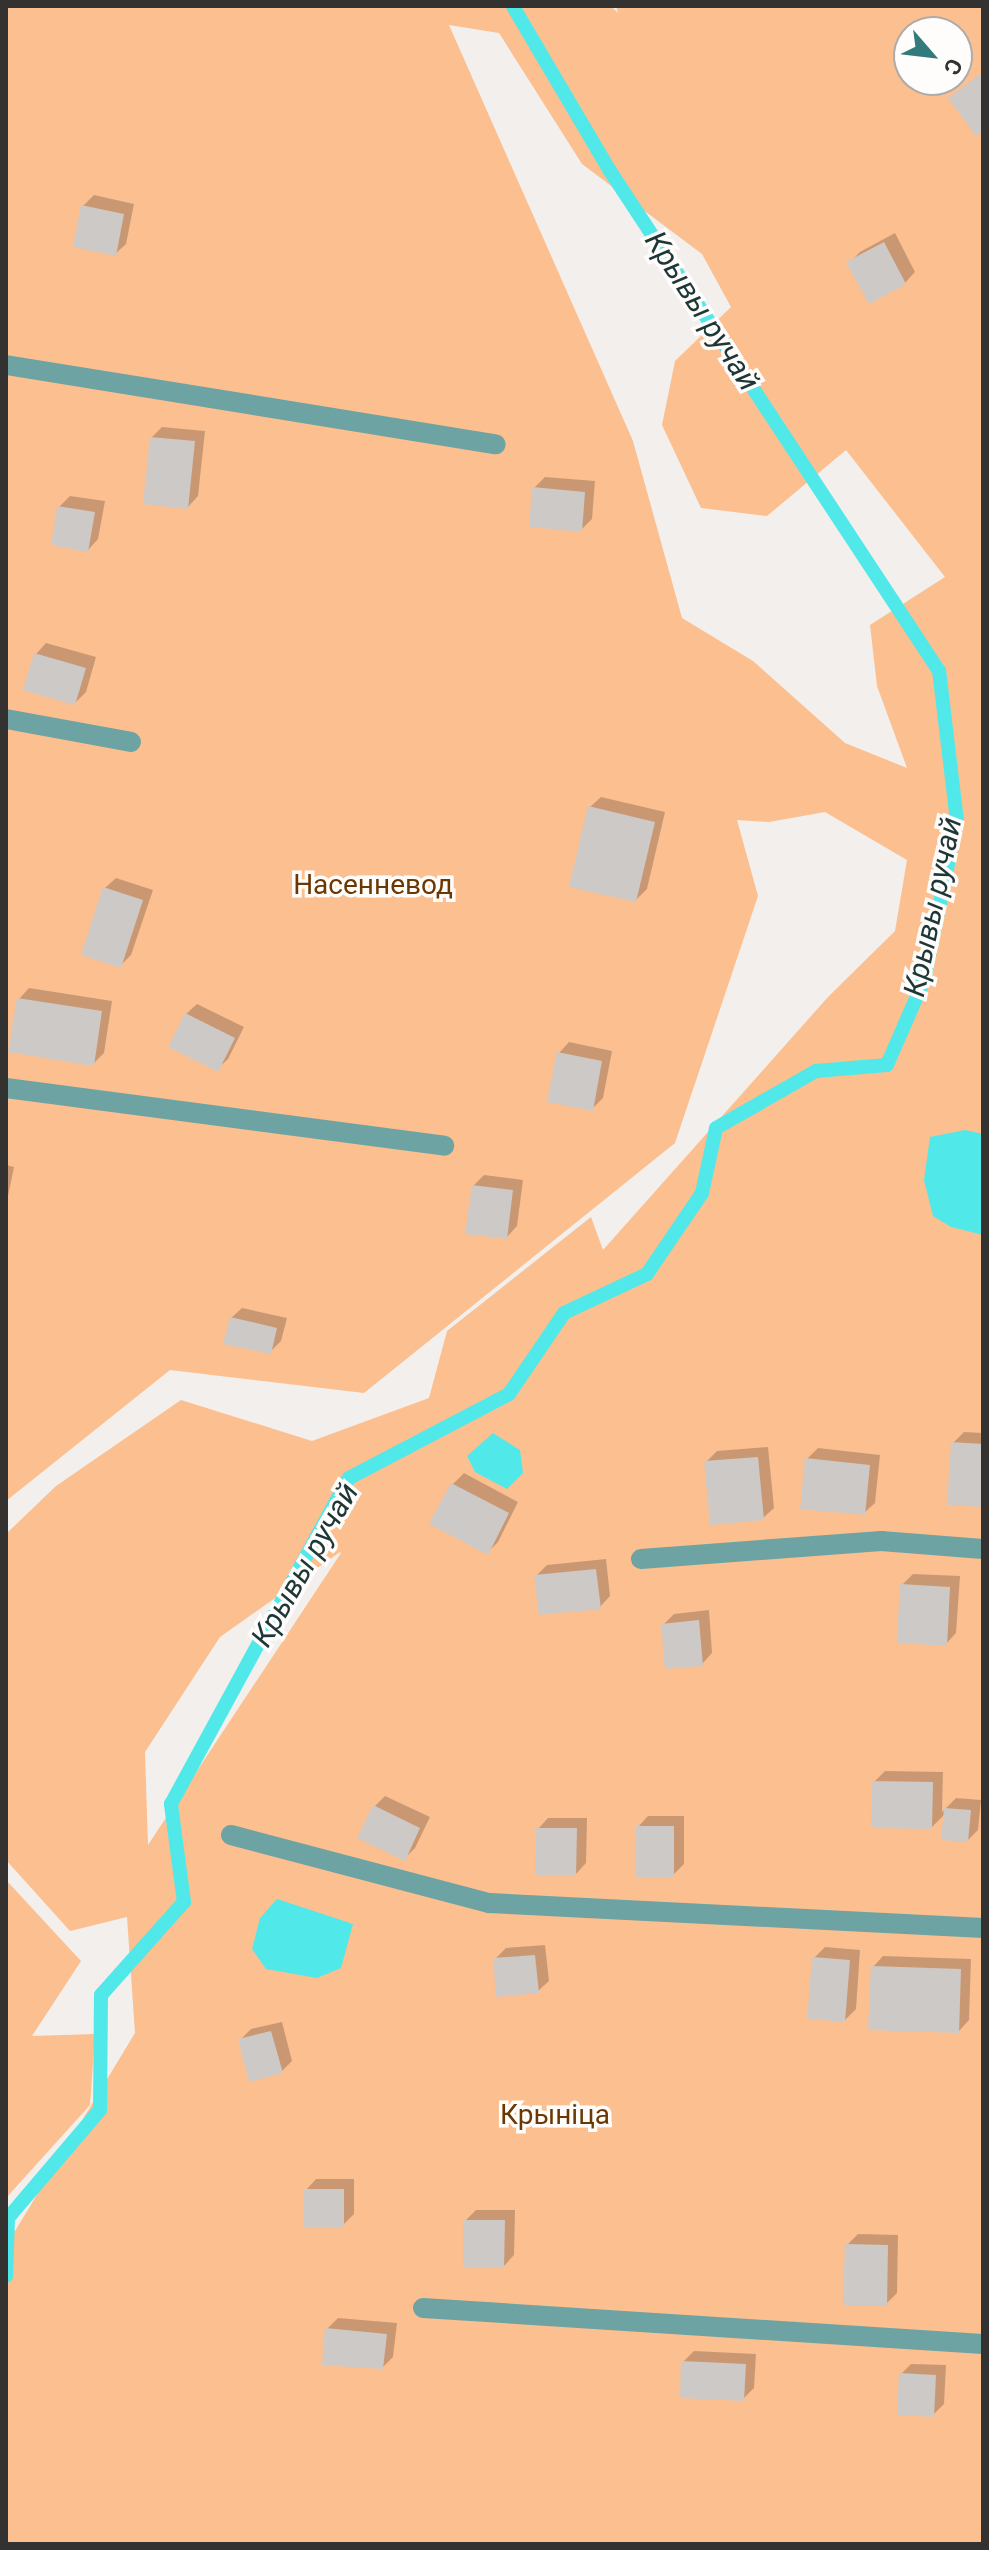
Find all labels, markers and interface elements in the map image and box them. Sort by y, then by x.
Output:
north arrow [893,16,973,96]
text: С [938,54,967,79]
water label: Крывы ручай [637,225,767,397]
water label: Крывы ручай [896,814,970,1000]
park label: Насенневод [293,868,453,902]
water label: Крывы ручай [244,1477,366,1653]
park label: Крыніца [500,2098,610,2132]

